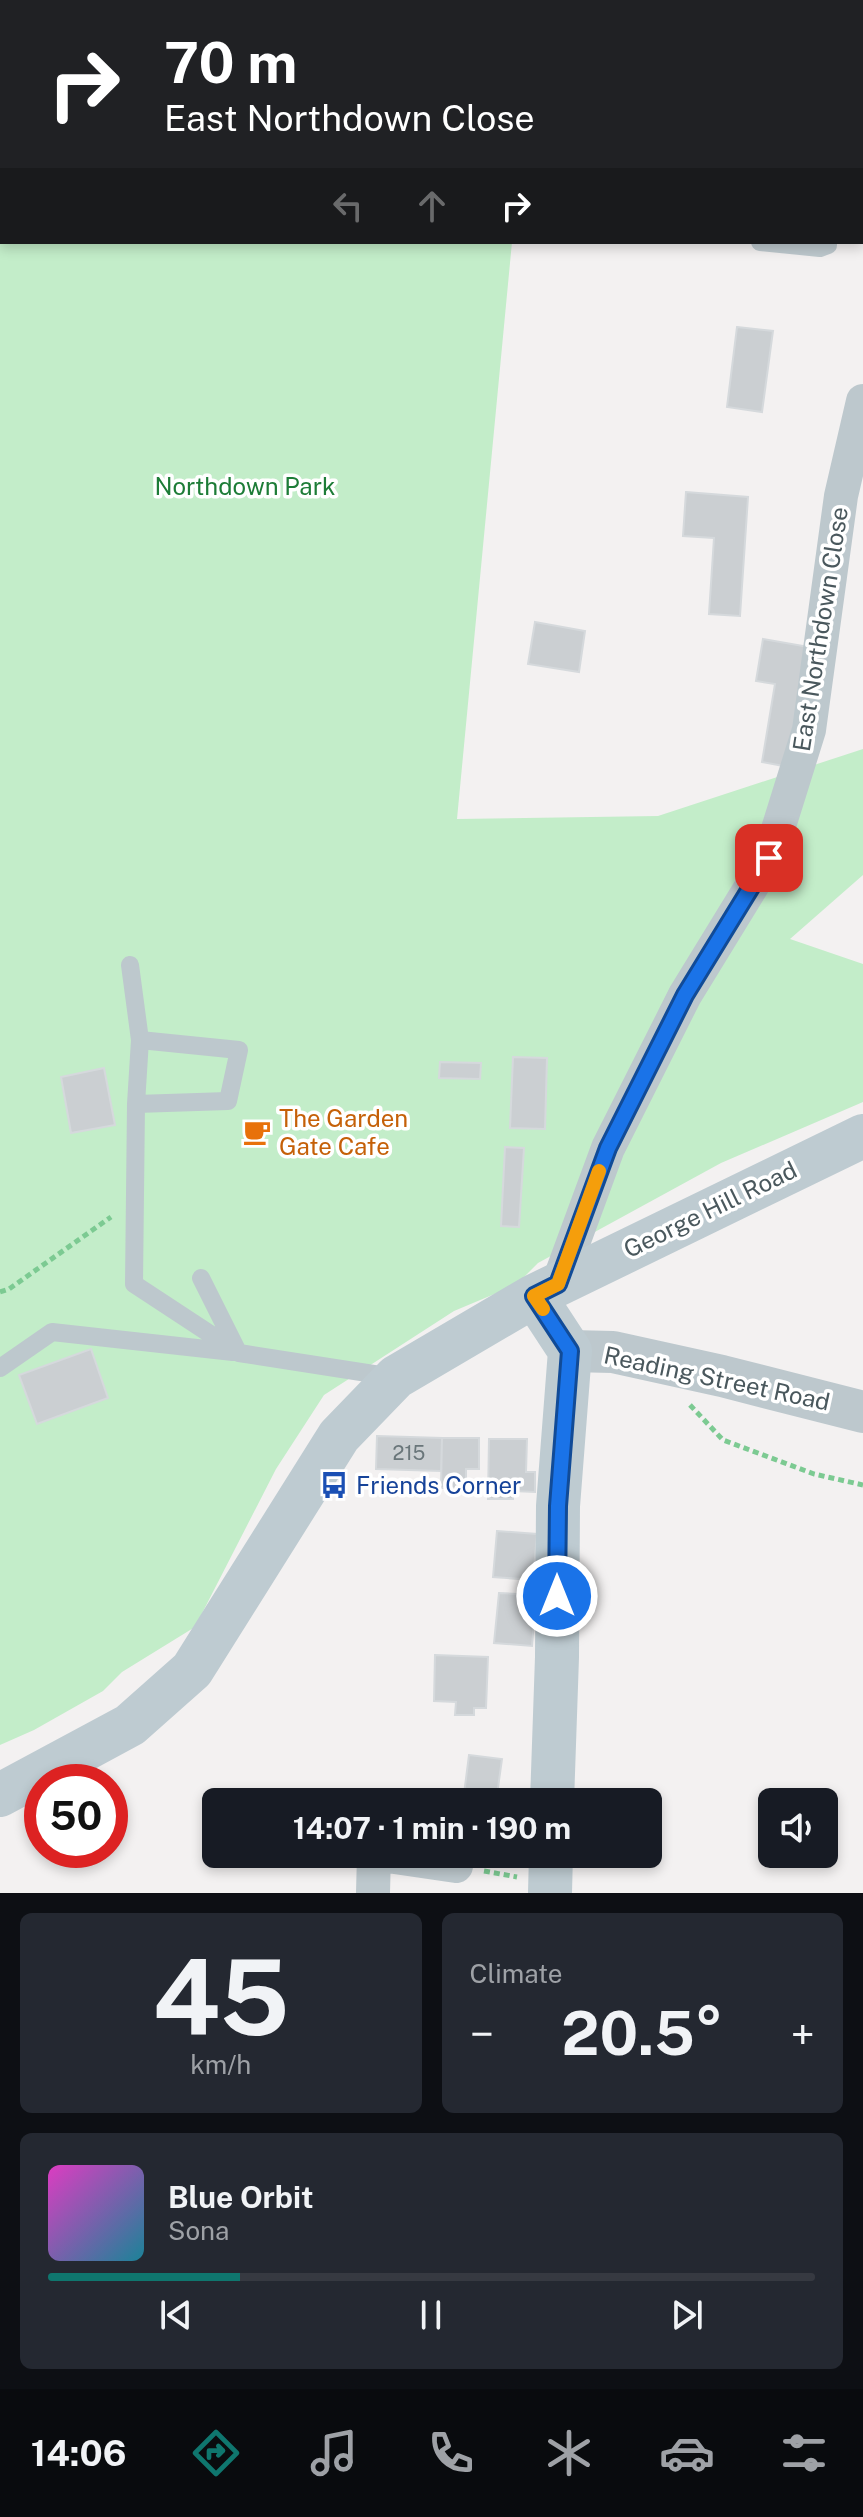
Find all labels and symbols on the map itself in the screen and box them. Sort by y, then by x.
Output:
park label: Northdown Park [154,472,336,500]
street label: East Northdown Close [787,505,853,753]
pin [735,824,803,892]
place label: The Garden Gate Cafe [279,1104,408,1160]
cafe icon: The Garden Gate Cafe [242,1117,272,1147]
street label: George Hill Road [619,1155,801,1263]
street label: Reading Street Road [601,1340,833,1416]
house number: 215 [393,1441,425,1465]
bus stop icon: Friends Corner [319,1470,349,1500]
place label: Friends Corner [356,1471,522,1499]
position arrow [515,1554,599,1638]
speed limit sign: 50 [24,1764,128,1868]

